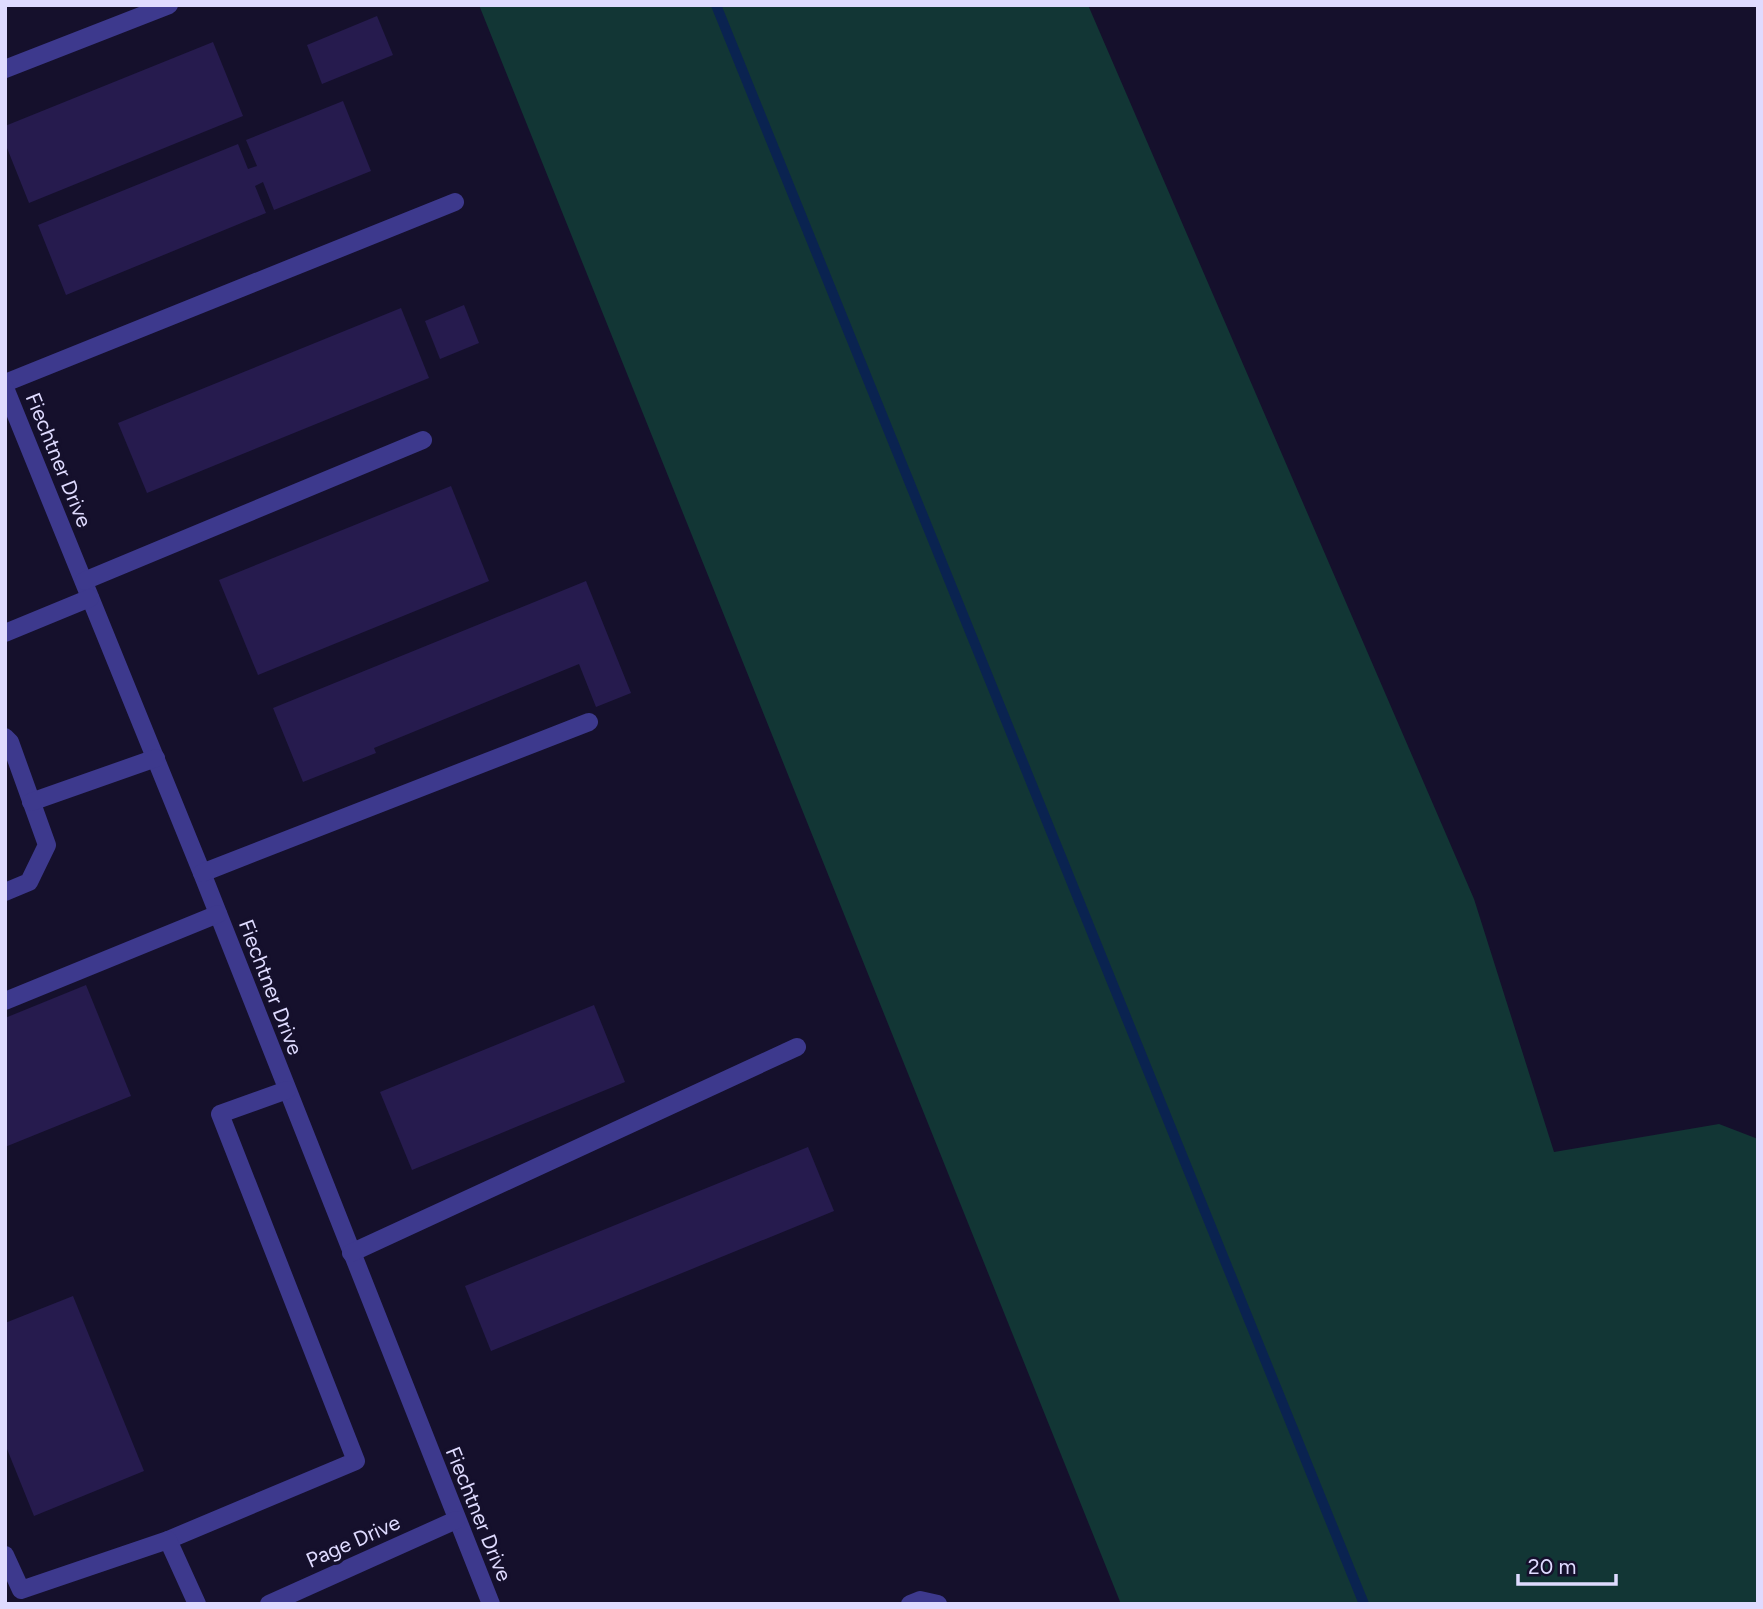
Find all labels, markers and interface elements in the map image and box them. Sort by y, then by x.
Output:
street label: Fiechtner Drive [21,389,97,531]
street label: Fiechtner Drive [234,916,308,1058]
street label: Fiechtner Drive [441,1443,517,1585]
street label: Page Drive [302,1509,404,1573]
scale bar [1518,1542,1616,1586]
text: 20 m [1528,1554,1576,1579]

